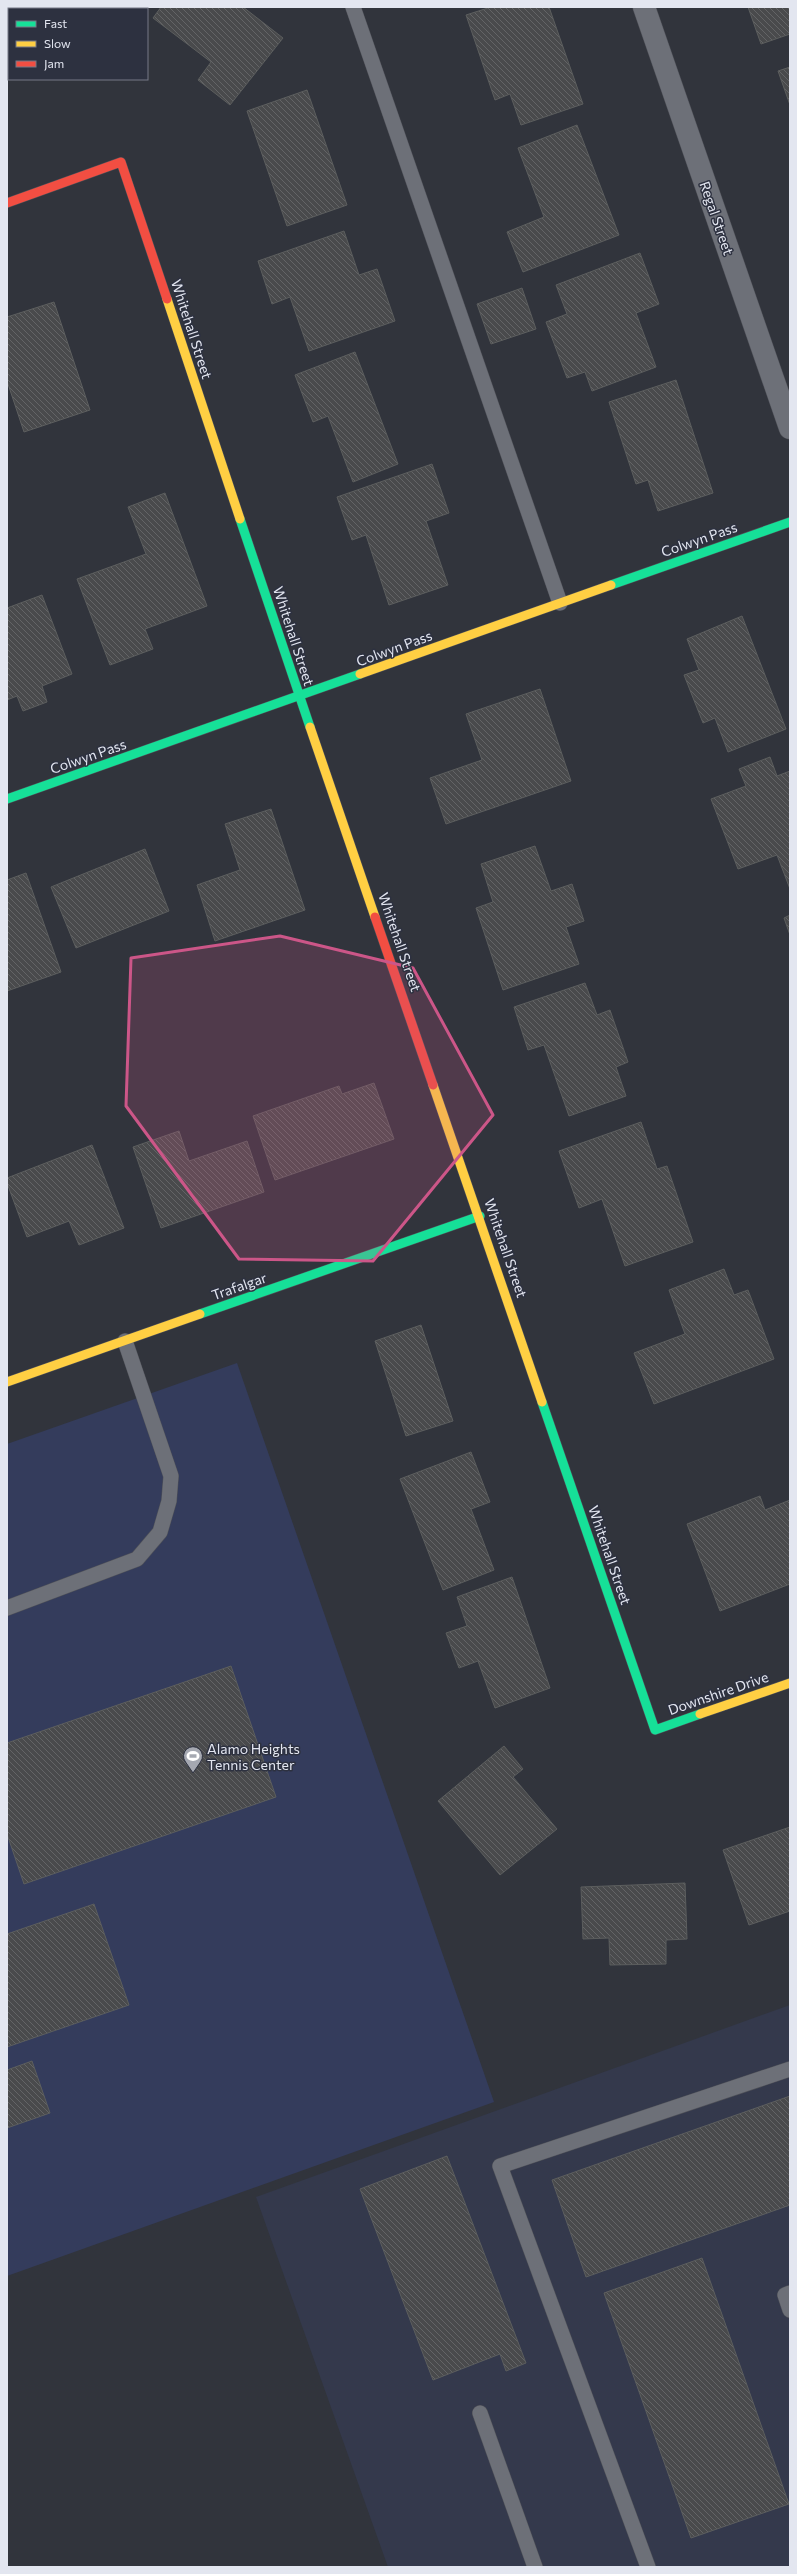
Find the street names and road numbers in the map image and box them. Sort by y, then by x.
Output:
street label: Regal Street [696,179,738,257]
street label: Whitehall Street [168,277,216,381]
street label: Colwyn Pass [659,518,739,560]
street label: Whitehall Street [270,584,318,688]
street label: Colwyn Pass [354,626,434,670]
street label: Colwyn Pass [48,735,128,777]
street label: Whitehall Street [375,890,425,994]
street label: Whitehall Street [481,1196,531,1300]
street label: Trafalgar [209,1269,269,1303]
street label: Whitehall Street [585,1503,635,1607]
street label: Downshire Drive [666,1668,770,1718]

